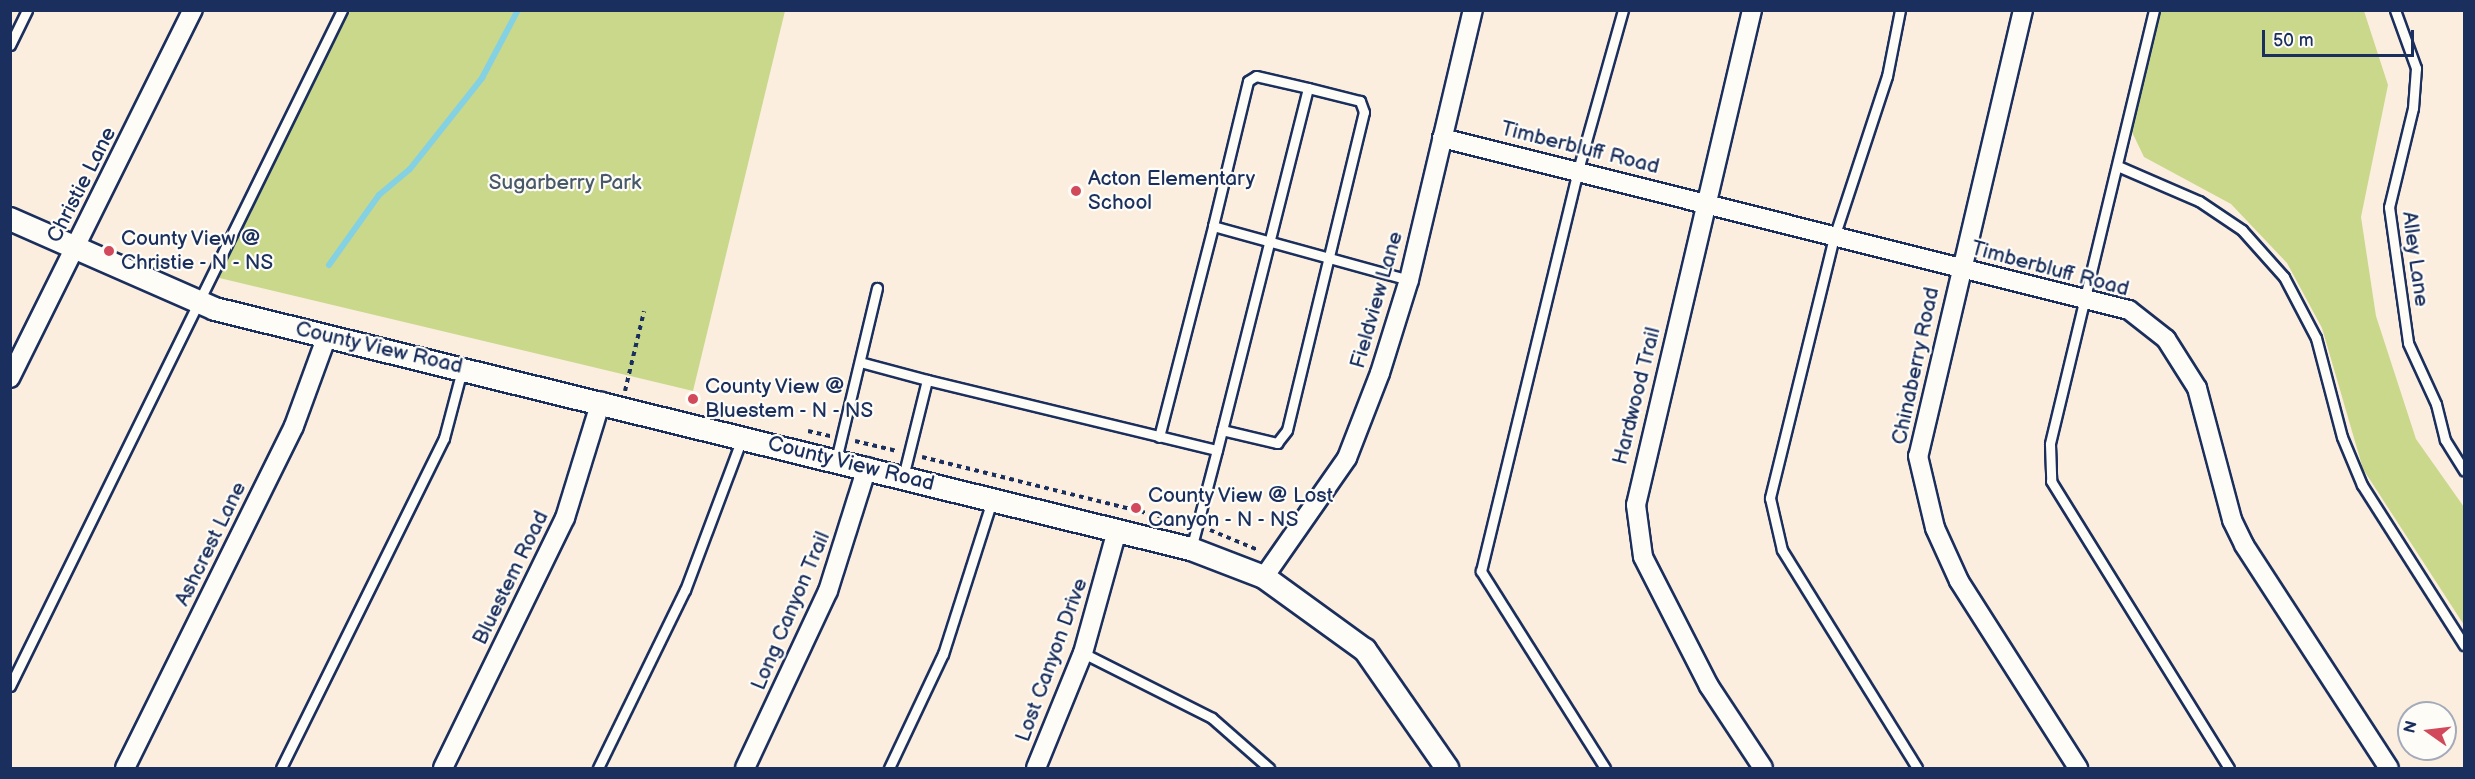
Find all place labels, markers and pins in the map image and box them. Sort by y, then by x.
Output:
place label: Acton Elementary School [1088,166,1255,216]
marker: Acton Elementary School [1069,184,1083,198]
place label: County View @ Christie - N - NS [121,226,277,276]
marker: County View @ Christie - N - NS [102,244,116,258]
place label: County View @ Bluestem - N - NS [705,374,877,424]
marker: County View @ Bluestem - N - NS [686,392,700,406]
place label: County View @ Lost Canyon - N - NS [1148,483,1335,533]
marker: County View @ Lost Canyon - N - NS [1129,501,1143,515]

